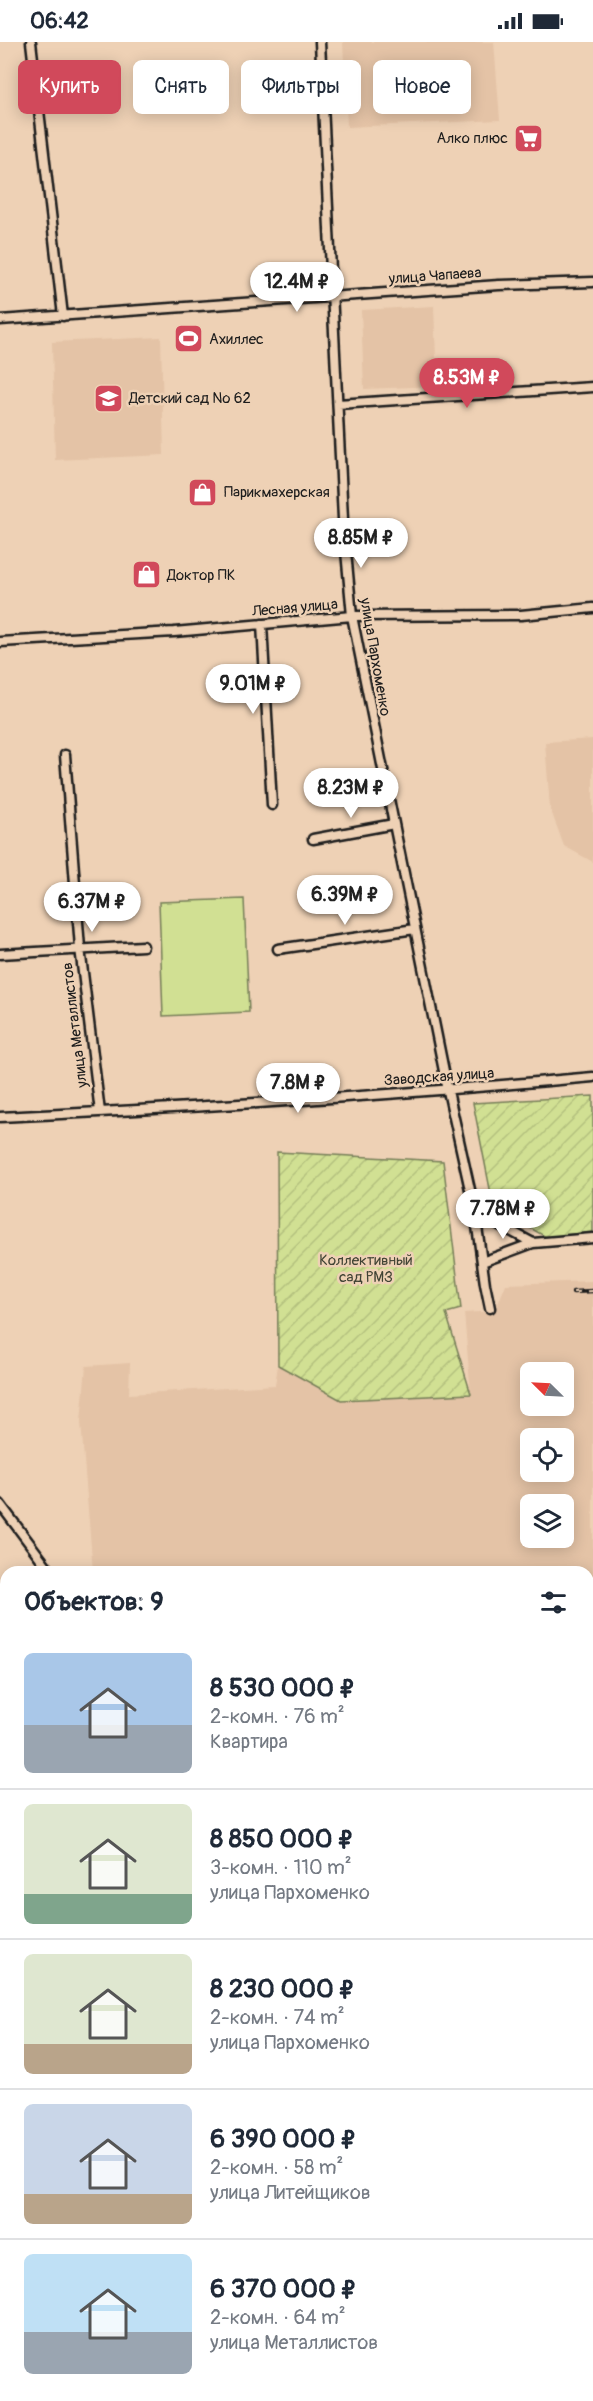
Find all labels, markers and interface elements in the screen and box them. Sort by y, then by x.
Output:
text: 06:42 [30,7,89,35]
chip: Купить [18,60,121,114]
chip: Снять [133,60,229,114]
chip: Фильтры [241,60,361,114]
chip: Новое [373,60,471,114]
supermarket icon: Алко плюс [513,122,545,154]
place label: Алко плюс [436,129,508,148]
pin: 12.4M ₽ [242,262,352,313]
street label: улица Чапаева [387,263,482,289]
text: 12.4M ₽ [264,269,330,294]
sports icon: Ахиллес [172,323,204,355]
place label: Ахиллес [209,330,264,349]
pin: 8.53M ₽ [412,358,522,409]
text: 8.53M ₽ [433,365,501,390]
school or university icon: Детский сад № 62 [92,382,124,414]
place label: Детский сад № 62 [128,389,251,408]
shop icon: Парикмахерская [187,476,219,508]
place label: Парикмахерская [224,483,330,502]
pin: 8.85M ₽ [306,518,416,569]
text: 8.85M ₽ [328,525,394,550]
shop icon: Доктор ПК [130,559,162,591]
place label: Доктор ПК [166,566,235,585]
street label: Лесная улица [250,595,339,621]
street label: улица Пархоменко [355,595,395,718]
pin: 9.01M ₽ [198,664,308,715]
text: 9.01M ₽ [220,671,286,696]
pin: 8.23M ₽ [296,768,406,819]
text: 8.23M ₽ [318,775,384,800]
pin: 6.39M ₽ [290,875,400,926]
pin: 6.37M ₽ [37,882,147,933]
text: 6.39M ₽ [311,882,379,907]
text: 6.37M ₽ [58,889,126,914]
street label: улица Металлистов [58,961,92,1090]
pin: 7.8M ₽ [249,1063,347,1114]
street label: Заводская улица [383,1064,495,1090]
text: 7.8M ₽ [270,1070,326,1095]
pin: 7.78M ₽ [448,1189,558,1240]
text: 7.78M ₽ [470,1196,536,1221]
park label: Коллективный сад РМЗ [319,1251,413,1287]
north arrow [520,1362,574,1416]
map controls [520,1362,574,1548]
button: locate [520,1428,574,1482]
button: layers [520,1494,574,1548]
text: Объектов: 9 [24,1586,164,1618]
icon: filters [537,1586,570,1619]
text: 8 530 000 ₽ [210,1672,355,1704]
icon: home [72,1677,144,1749]
text: 2-комн. · 76 m² [210,1704,345,1729]
text: Квартира [210,1729,288,1754]
text: 8 850 000 ₽ [210,1823,354,1855]
icon: home [72,1828,144,1900]
text: 3-комн. · 110 m² [210,1855,352,1880]
text: улица Пархоменко [210,1880,370,1905]
text: 8 230 000 ₽ [210,1973,355,2005]
icon: home [72,1978,144,2050]
text: 2-комн. · 74 m² [210,2005,345,2030]
text: улица Пархоменко [210,2030,370,2055]
text: 6 390 000 ₽ [210,2123,357,2155]
icon: home [72,2128,144,2200]
text: 2-комн. · 58 m² [210,2155,343,2180]
text: улица Литейщиков [210,2180,370,2205]
text: 6 370 000 ₽ [210,2273,357,2305]
icon: home [72,2278,144,2350]
text: 2-комн. · 64 m² [210,2305,346,2330]
text: улица Металлистов [210,2330,378,2355]

